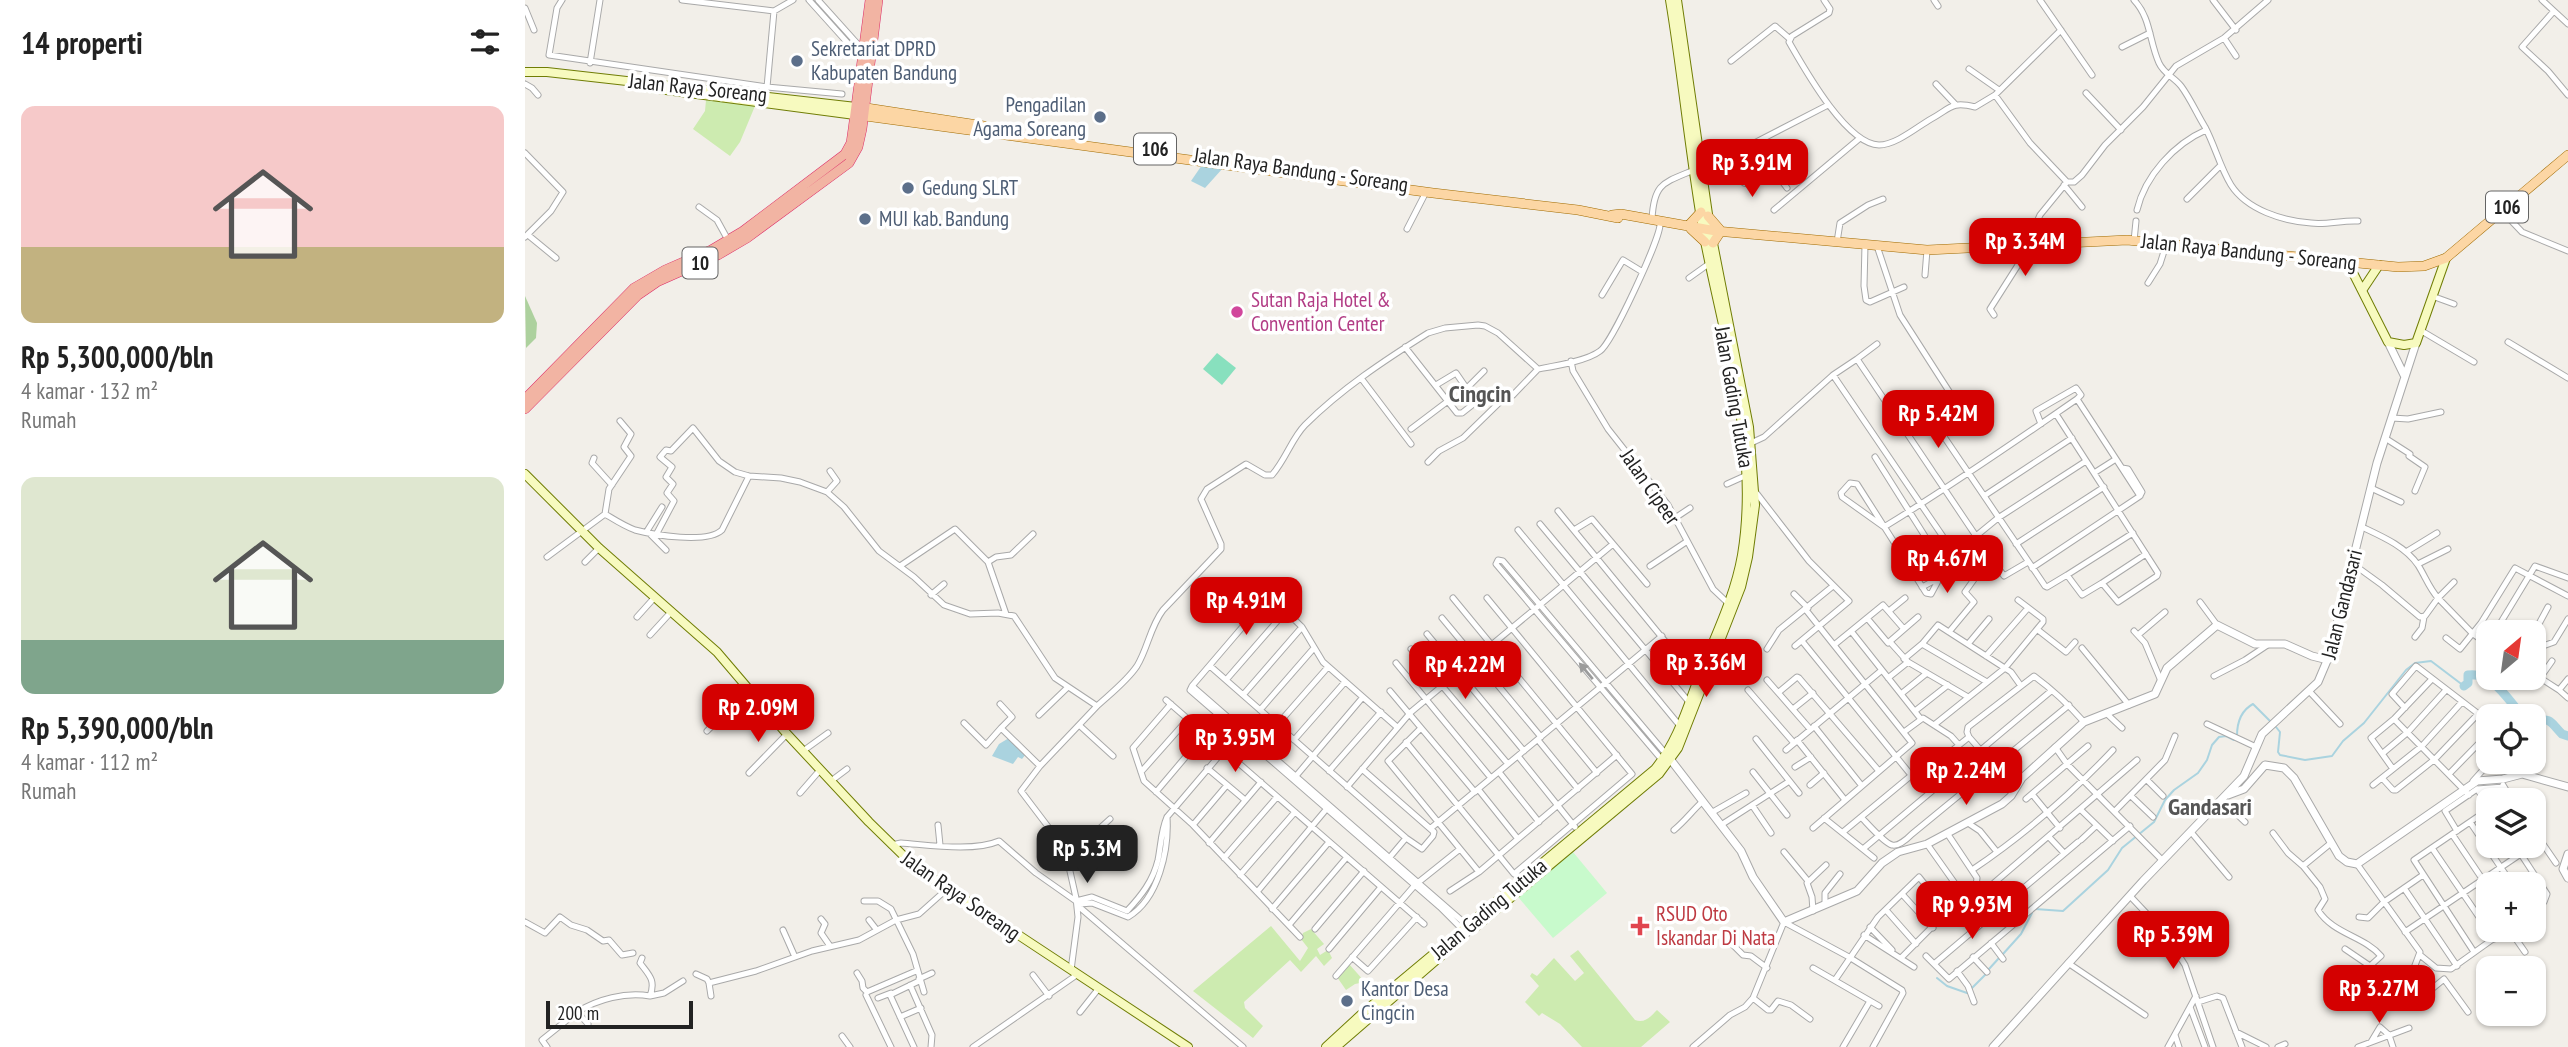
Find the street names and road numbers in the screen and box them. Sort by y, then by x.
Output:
street label: Jalan Raya Soreang [627,67,769,108]
road number: 106 [1134,134,1176,164]
street label: Jalan Raya Bandung - Soreang [1191,141,1410,198]
road number: 106 [2486,192,2528,223]
street label: Jalan Raya Bandung - Soreang [2139,227,2358,276]
road number: 10 [683,247,717,278]
street label: Jalan Gading Tutuka [1709,323,1760,470]
street label: Jalan Cipeer [1614,443,1686,530]
street label: Jalan Gandasari [2315,546,2368,662]
street label: Jalan Raya Soreang [896,844,1026,946]
street label: Jalan Gading Tutuka [1424,852,1552,966]

